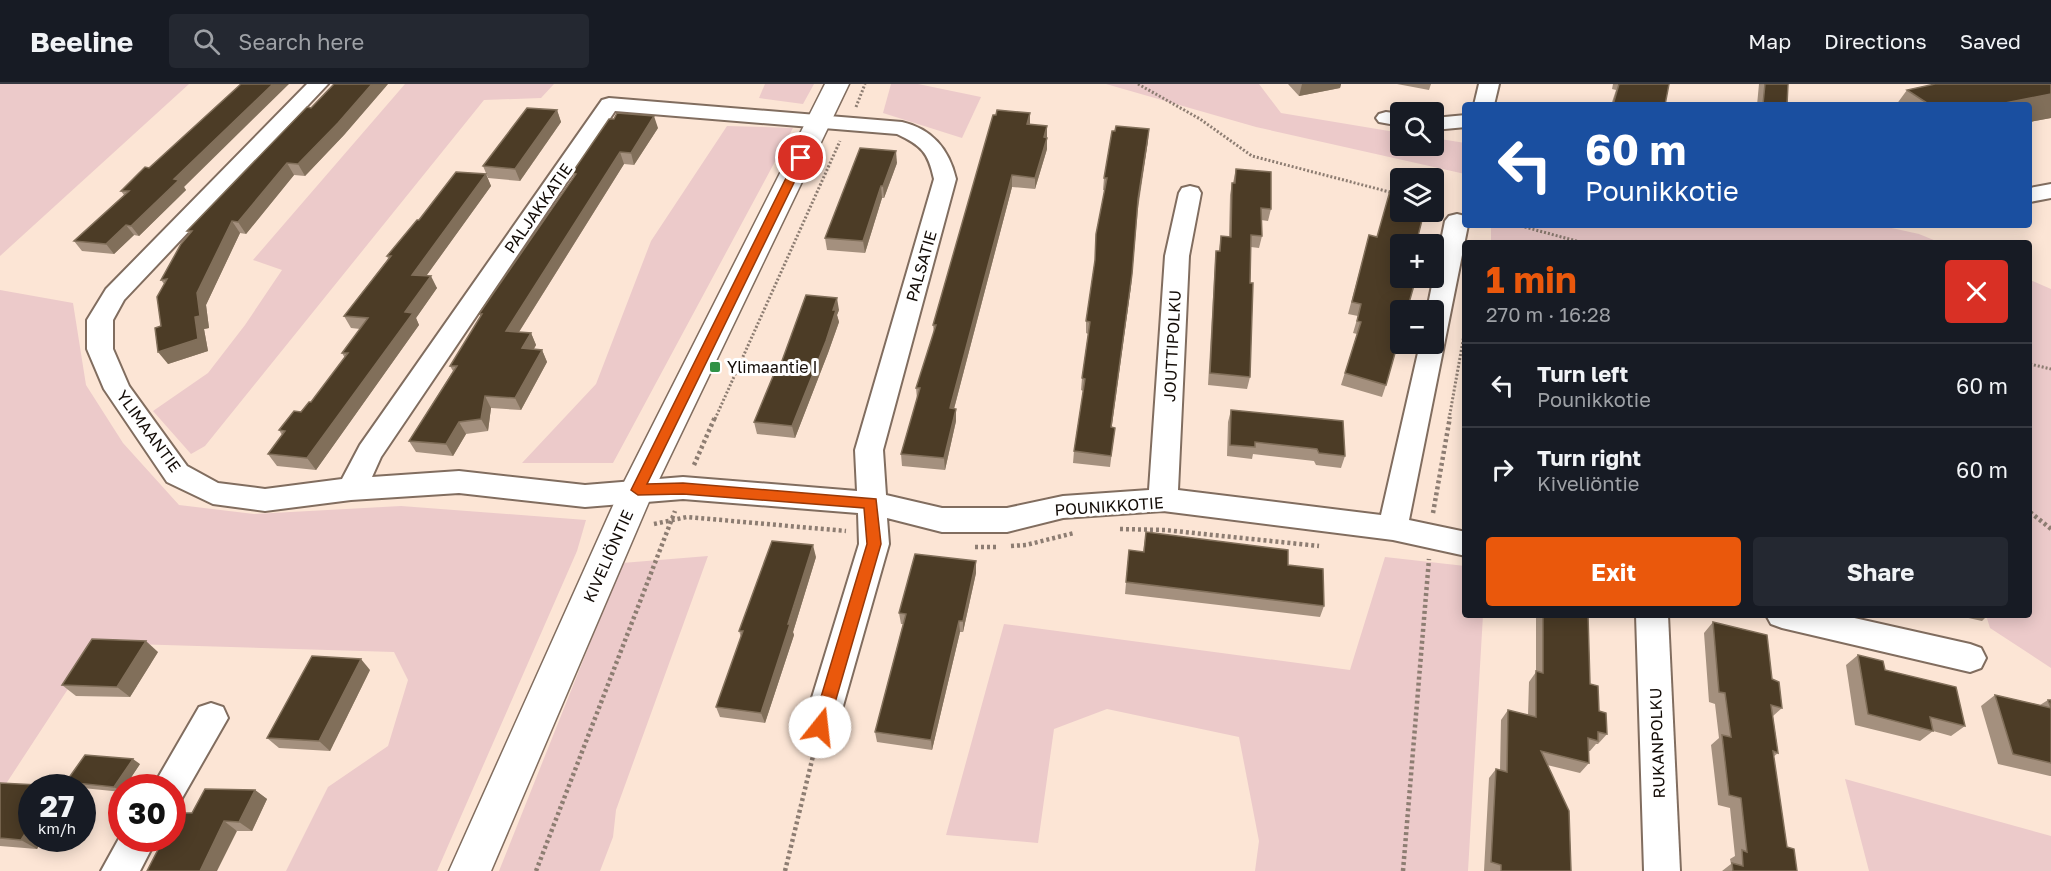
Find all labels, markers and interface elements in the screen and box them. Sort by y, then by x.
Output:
search box [169,14,589,68]
text: Beeline [30,25,133,58]
icon: search [190,25,223,58]
text: Search here [238,28,364,55]
text: Map [1748,28,1791,54]
text: Directions [1824,28,1927,54]
text: Saved [1960,28,2021,54]
map controls [1390,102,1444,354]
button: search [1390,102,1444,156]
text: 60 m [1585,124,1686,174]
icon: left [1486,126,1564,204]
pin [775,132,826,183]
icon: arrive [784,141,817,174]
street label: PALJAKKATIE [500,159,576,257]
button: layers [1390,168,1444,222]
text: Pounikkotie [1585,175,1739,207]
street label: PALSATIE [901,228,941,304]
button: + [1390,234,1444,288]
text: 1 min [1486,258,1577,301]
button: close [1945,260,2008,323]
street label: JOUTTIPOLKU [1159,290,1185,402]
button: − [1390,300,1444,354]
text: 270 m · 16:28 [1486,302,1611,326]
place label: Ylimaantie I [727,357,818,377]
marker: Ylimaantie I [708,360,722,374]
text: Turn left [1537,360,1628,387]
icon: left [1486,369,1519,402]
text: 60 m [1956,372,2008,399]
street label: YLIMAANTIE [112,386,186,476]
text: Pounikkotie [1537,387,1651,411]
text: Turn right [1537,444,1641,471]
icon: right [1486,453,1519,486]
text: 60 m [1956,456,2008,483]
text: Kiveliöntie [1537,471,1639,495]
street label: POUNIKKOTIE [1054,492,1164,520]
street label: KIVELIÖNTIE [579,507,637,605]
button: Exit [1486,537,1741,606]
button: Share [1753,537,2008,606]
street label: RUKANPOLKU [1645,687,1669,799]
position arrow [788,695,852,759]
speed limit sign: 30 [108,774,186,852]
text: 27 [40,788,74,824]
text: km/h [38,819,76,837]

